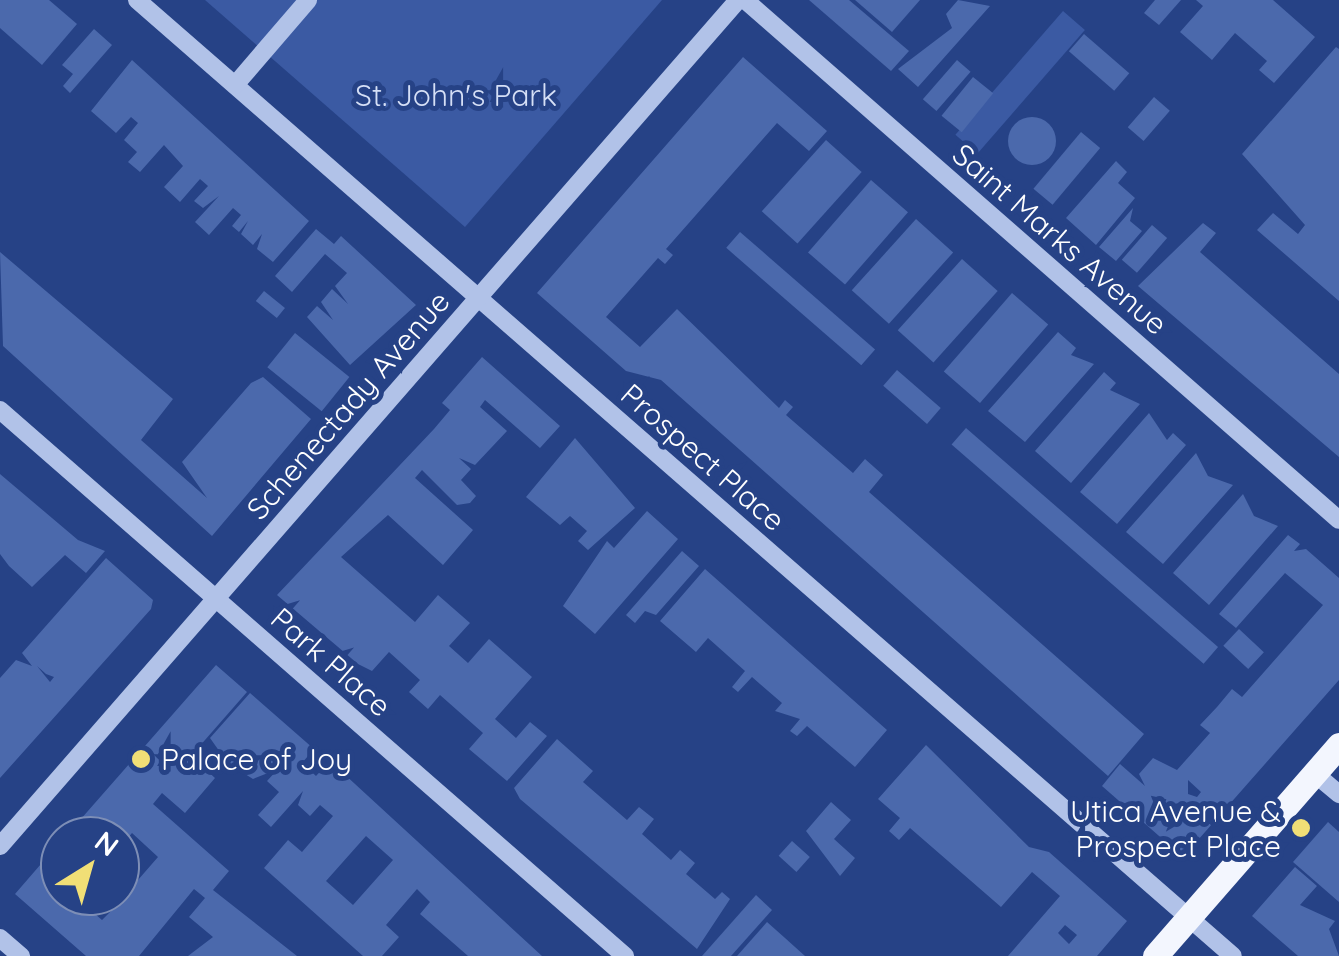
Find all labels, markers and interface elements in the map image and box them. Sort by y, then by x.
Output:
park label: St. John's Park [355,77,557,113]
street label: Saint Marks Avenue [945,136,1175,342]
street label: Schenectady Avenue [239,284,457,526]
street label: Prospect Place [614,376,792,538]
street label: Park Place [264,600,398,724]
place label: Palace of Joy [161,741,352,777]
marker: Palace of Joy [130,748,152,770]
place label: Utica Avenue & Prospect Place [1070,793,1281,864]
north arrow [40,816,140,916]
marker: Utica Avenue & Prospect Place [1290,817,1312,839]
text: N [88,823,126,863]

